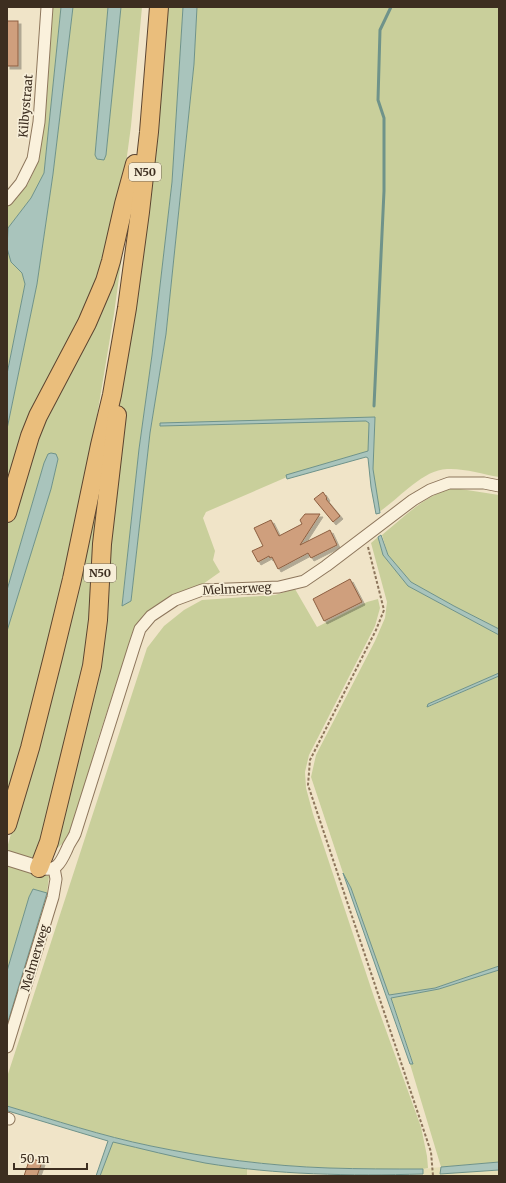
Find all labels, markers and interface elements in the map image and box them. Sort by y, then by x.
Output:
street label: Kilbystraat [15,73,36,138]
road number: N50 [129,163,161,181]
road number: N50 [84,564,116,582]
street label: Melmerweg [202,579,273,598]
street label: Melmerweg [17,922,52,993]
scale bar [14,1145,87,1171]
text: 50 m [20,1151,49,1166]

